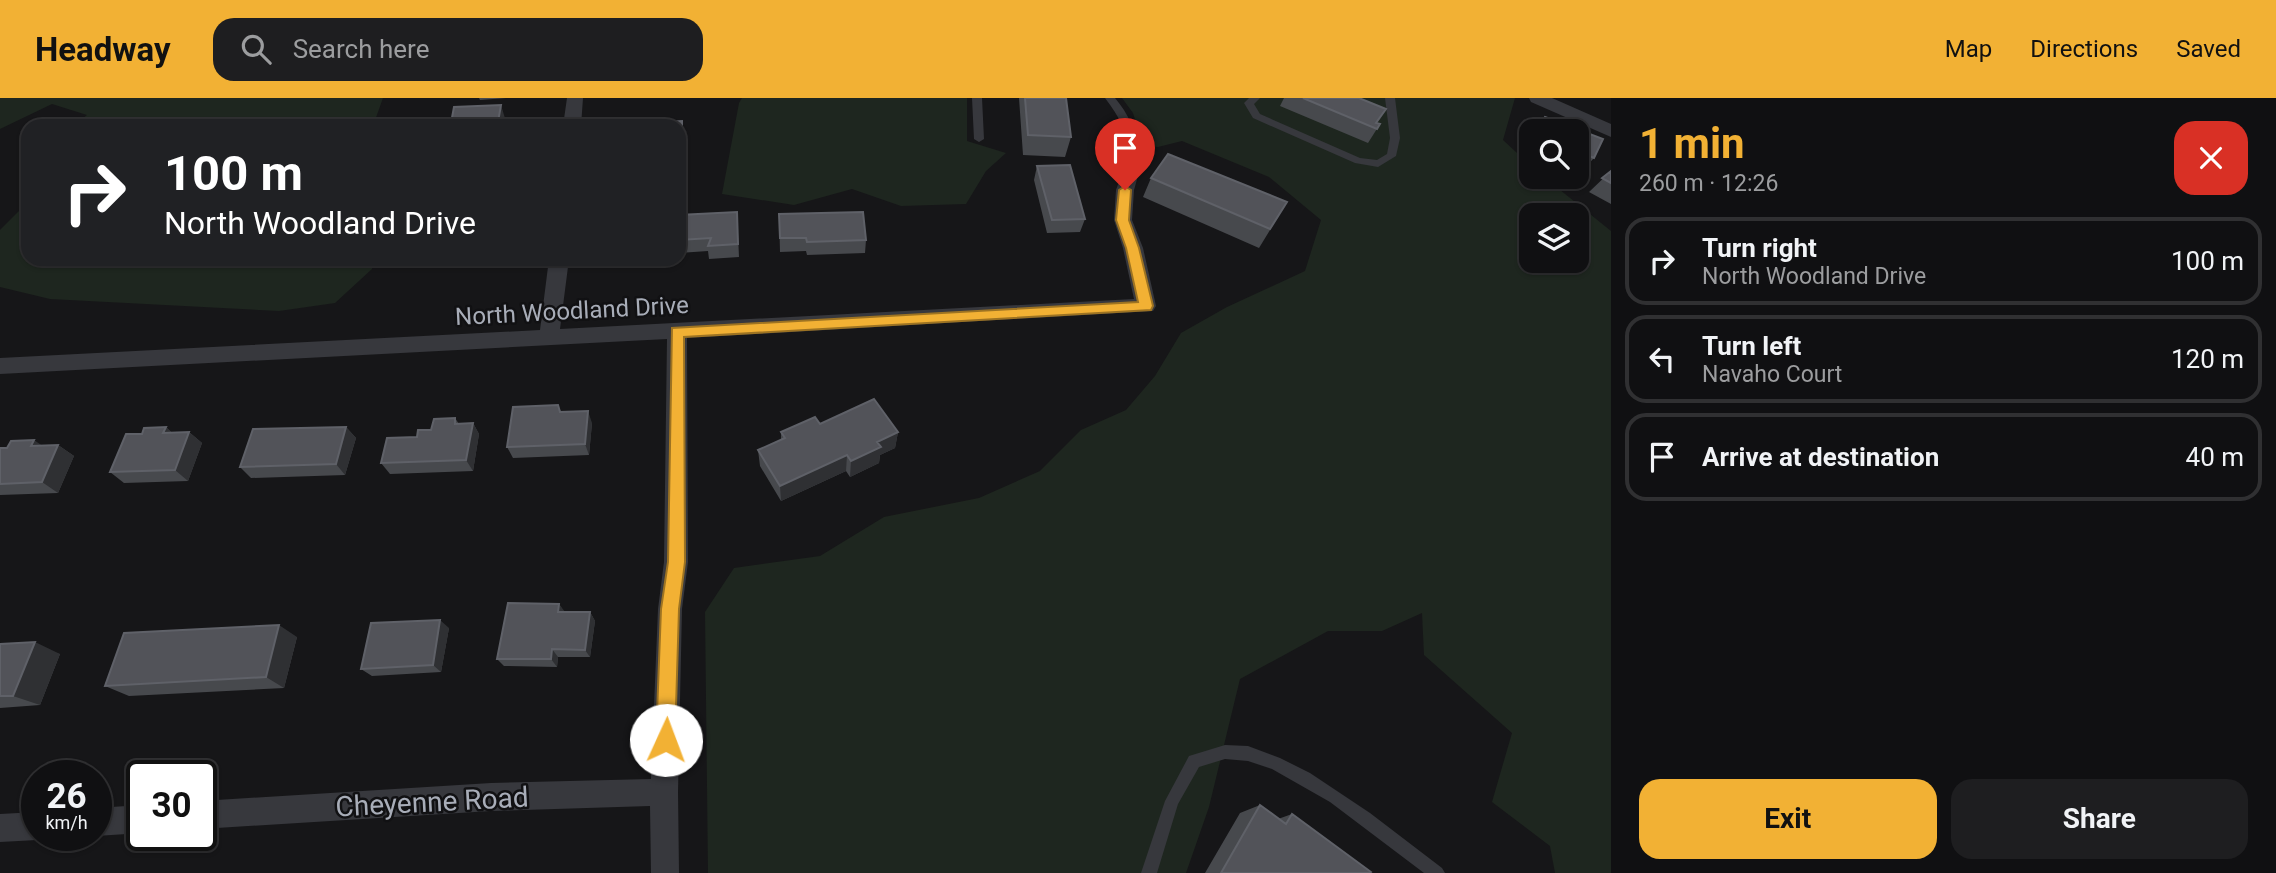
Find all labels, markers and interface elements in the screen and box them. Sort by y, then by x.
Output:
search box [213,18,703,81]
text: Headway [35,30,171,69]
icon: search [237,30,275,68]
text: Search here [293,34,429,64]
text: Map [1945,35,1992,63]
text: Directions [2030,35,2138,63]
text: Saved [2176,35,2241,63]
pin [1095,118,1155,190]
map controls [1519,119,1589,273]
button: search [1519,119,1589,189]
text: 1 min [1639,119,1745,168]
button: close [2174,121,2248,195]
icon: arrive [1106,129,1144,167]
text: 100 m [164,145,303,202]
icon: right [49,147,140,238]
text: 260 m · 12:26 [1639,170,1778,197]
button: layers [1519,203,1589,273]
text: North Woodland Drive [164,204,476,242]
text: Turn right [1702,233,1817,263]
icon: right [1643,242,1681,280]
text: 100 m [2171,246,2244,276]
text: North Woodland Drive [1702,263,1926,290]
street label: North Woodland Drive [454,291,690,331]
text: Turn left [1702,331,1801,361]
icon: left [1643,340,1681,378]
text: 120 m [2171,344,2244,374]
text: Navaho Court [1702,361,1842,388]
icon: arrive [1643,438,1681,476]
text: Arrive at destination [1702,442,1939,472]
text: 40 m [2186,442,2244,472]
position arrow [629,703,703,777]
speed limit sign: 30 [126,760,217,851]
text: 26 [46,776,87,817]
button: Exit [1639,779,1937,859]
button: Share [1951,779,2248,859]
street label: Cheyenne Road [335,780,529,824]
text: km/h [45,812,88,833]

